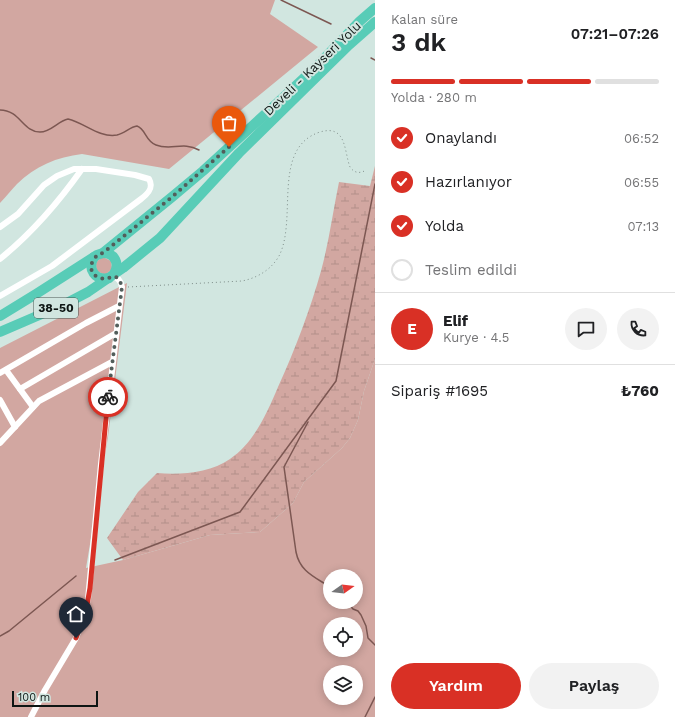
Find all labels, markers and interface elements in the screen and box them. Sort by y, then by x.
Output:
text: Kalan süre [391,12,458,27]
street label: Develi - Kayseri Yolu [261,18,364,119]
text: 07:21–07:26 [571,25,659,43]
text: 3 dk [391,27,446,57]
text: Yolda · 280 m [391,90,477,105]
pin [212,106,246,147]
icon: bag [218,112,240,134]
icon: check [391,127,413,149]
text: Onaylandı [425,129,497,147]
text: 06:52 [624,131,659,146]
icon: check [391,171,413,193]
text: Hazırlanıyor [425,173,512,191]
text: 06:55 [624,175,659,190]
icon: check [391,215,413,237]
text: Yolda [425,217,464,235]
text: 07:13 [627,219,659,234]
text: Teslim edildi [425,261,517,279]
road number: 38-50 [34,298,78,318]
button: chat [565,308,607,350]
button: phone [617,308,659,350]
text: Elif [443,312,468,330]
text: E [407,320,417,338]
text: Kurye · 4.5 [443,330,509,345]
courier [88,377,128,417]
text: Sipariş #1695 [391,382,488,400]
text: ₺760 [621,382,659,400]
icon: bike [97,386,119,408]
north arrow [323,569,363,609]
map controls [323,569,363,705]
pin [59,597,93,638]
icon: home [65,603,87,625]
button: locate [323,617,363,657]
button: Yardım [391,663,521,709]
button: Paylaş [529,663,659,709]
button: layers [323,665,363,705]
scale bar [12,689,98,708]
text: 100 m [18,691,50,704]

